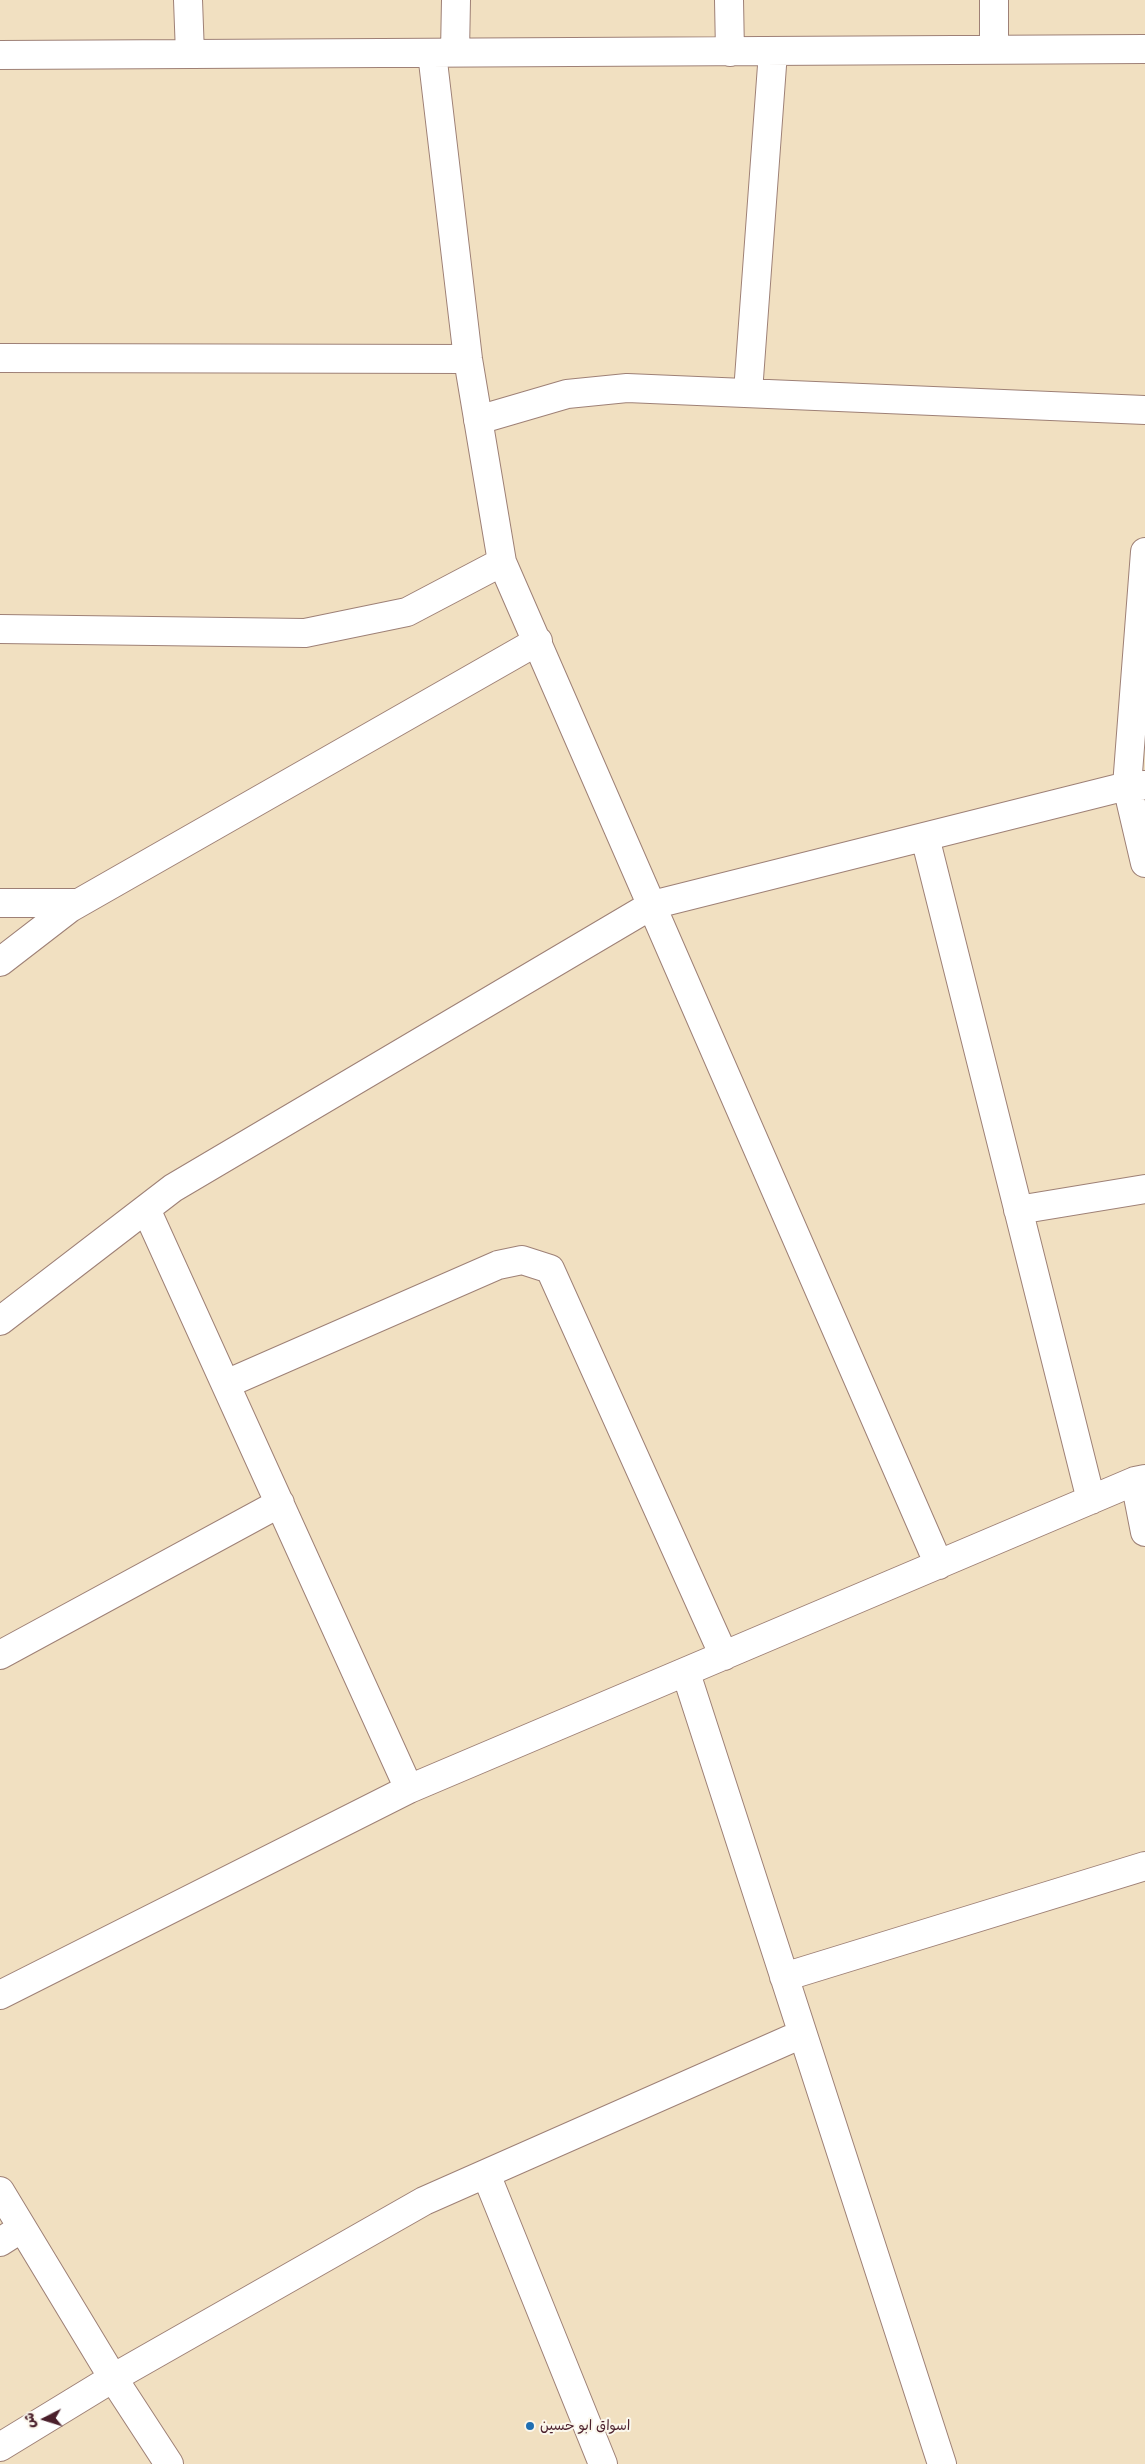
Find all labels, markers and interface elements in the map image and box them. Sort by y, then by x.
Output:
north arrow [20,2394,70,2444]
text: ش [20,2412,39,2429]
place label: اسواق ابو حسين [540,2418,630,2434]
marker: اسواق ابو حسين [524,2420,536,2432]

